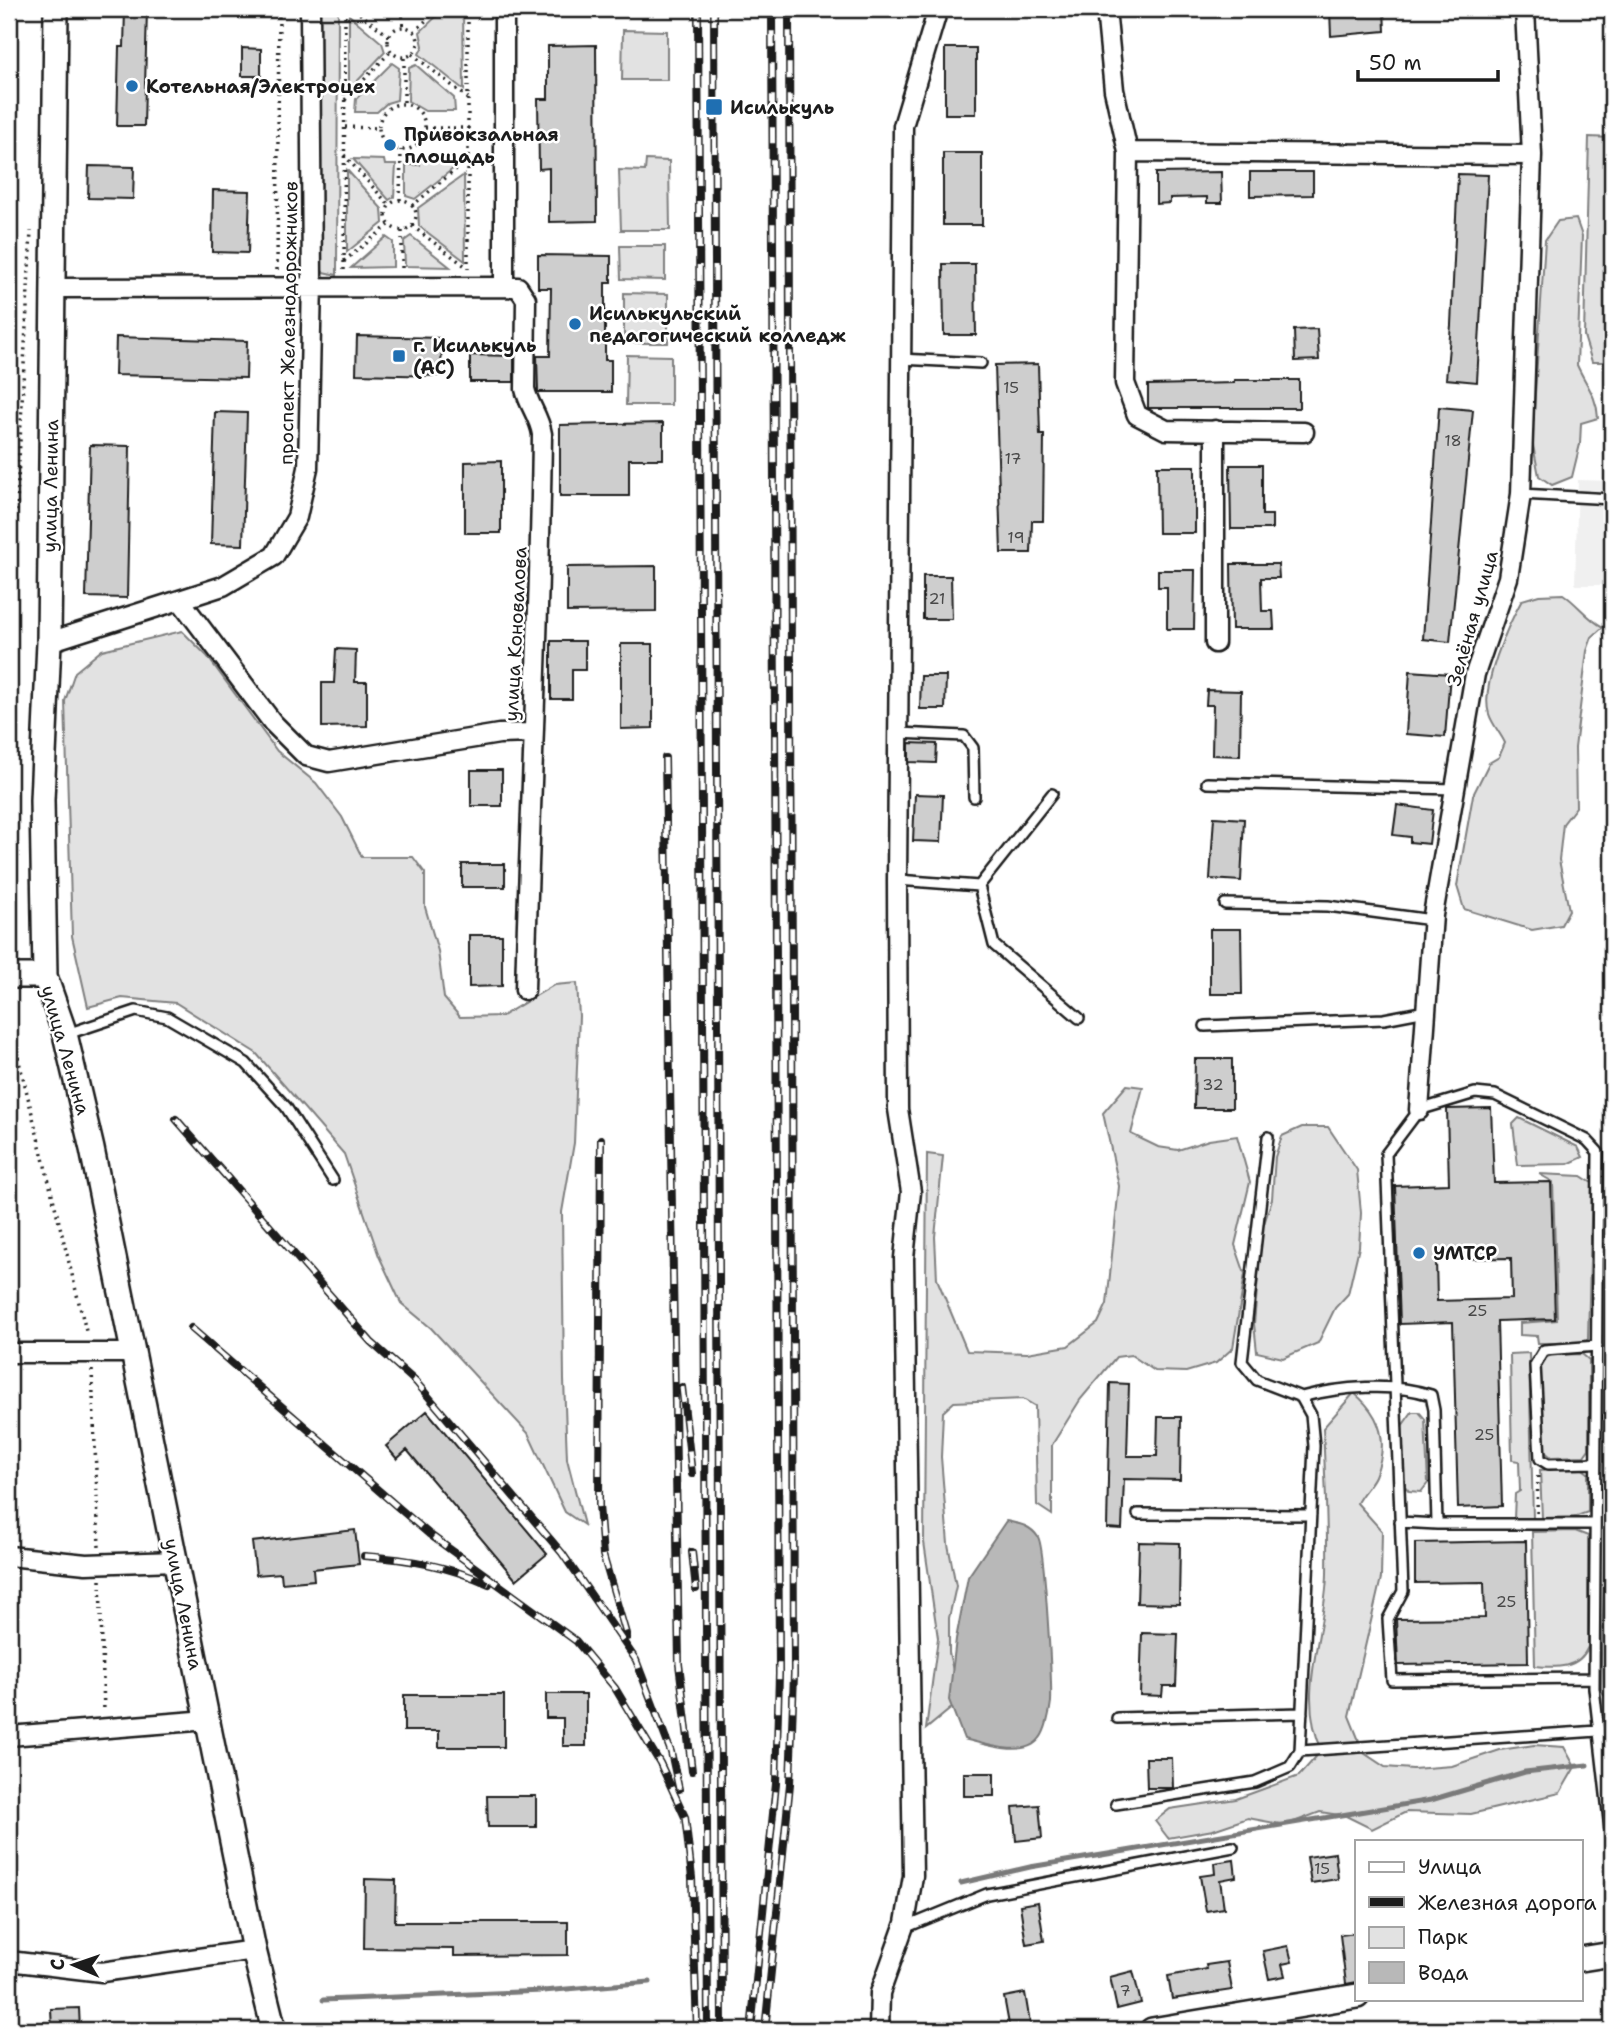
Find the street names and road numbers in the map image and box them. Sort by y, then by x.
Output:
street label: проспект Железнодорожников [274,181,303,465]
street label: улица Ленина [37,419,64,553]
street label: улица Коновалова [498,546,533,722]
street label: Зелёная улица [1441,547,1504,689]
street label: улица Ленина [35,983,96,1118]
street label: улица Ленина [159,1536,209,1672]

